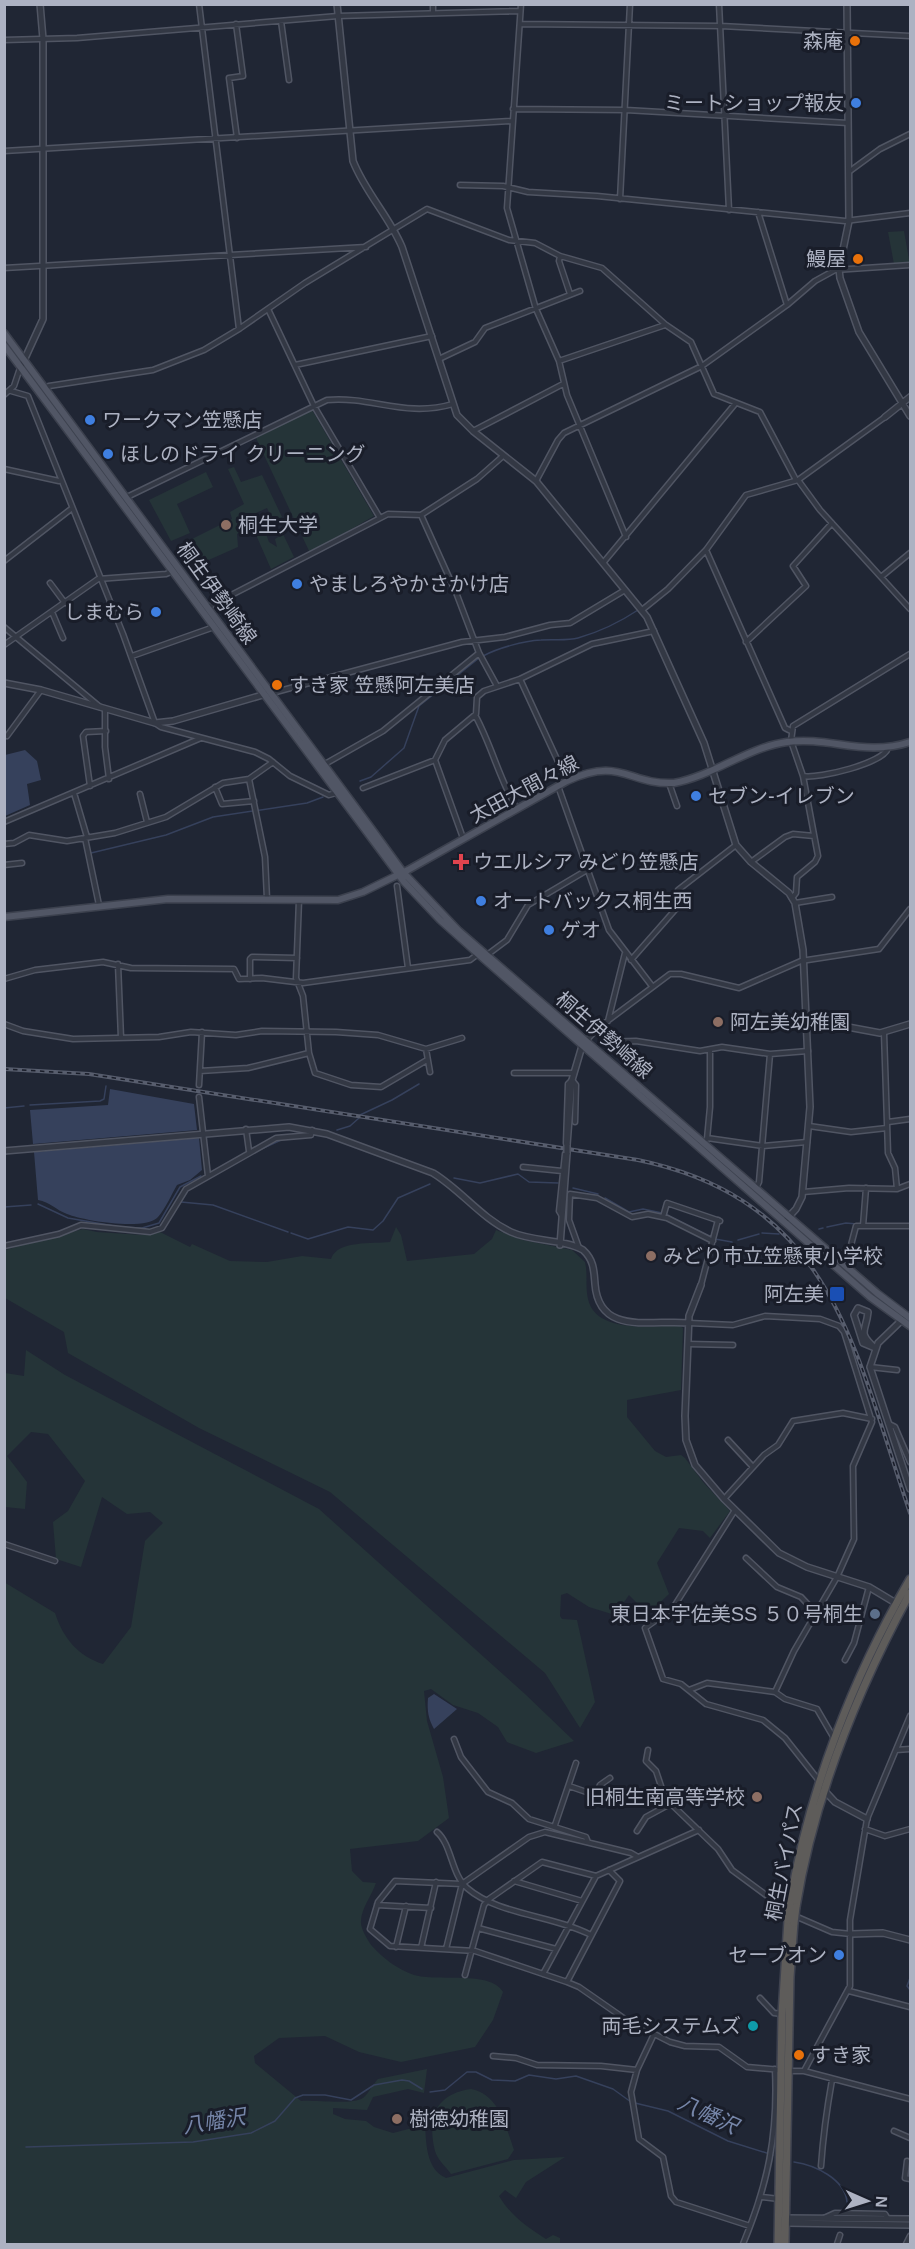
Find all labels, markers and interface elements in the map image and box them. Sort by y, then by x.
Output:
place label: 森庵 [803,30,843,52]
marker: 森庵 [848,34,862,48]
place label: ミートショップ報友 [664,92,844,114]
marker: ミートショップ報友 [849,96,863,110]
place label: 鰻屋 [806,248,846,270]
marker: 鰻屋 [851,252,865,266]
place label: ワークマン笠懸店 [102,409,262,431]
marker: ワークマン笠懸店 [83,413,97,427]
place label: ほしのドライ クリーニング [120,443,366,465]
marker: ほしのドライ クリーニング [101,447,115,461]
place label: 桐生大学 [238,514,318,536]
marker: 桐生大学 [219,518,233,532]
street label: 桐生伊勢崎線 [173,538,261,648]
place label: やましろやかさかけ店 [309,573,509,595]
marker: やましろやかさかけ店 [290,577,304,591]
place label: しまむら [64,601,144,623]
marker: しまむら [149,605,163,619]
place label: すき家 笠懸阿左美店 [289,674,475,696]
marker: すき家 笠懸阿左美店 [270,678,284,692]
street label: 太田大間々線 [466,751,582,827]
place label: セブン-イレブン [708,785,855,807]
marker: セブン-イレブン [689,789,703,803]
place label: ウエルシア みどり笠懸店 [473,851,699,873]
marker: ウエルシア みどり笠懸店 [454,855,468,869]
place label: オートバックス桐生西 [493,890,692,912]
marker: オートバックス桐生西 [474,894,488,908]
place label: ゲオ [561,919,601,941]
marker: ゲオ [542,923,556,937]
street label: 桐生伊勢崎線 [552,987,656,1083]
place label: 阿左美幼稚園 [730,1011,850,1033]
marker: 阿左美幼稚園 [711,1015,725,1029]
place label: みどり市立笠懸東小学校 [663,1245,883,1267]
marker: みどり市立笠懸東小学校 [644,1249,658,1263]
place label: 阿左美 [764,1283,824,1305]
marker: 阿左美 [828,1285,846,1303]
place label: 東日本宇佐美SS ５０号桐生 [611,1603,863,1625]
marker: 東日本宇佐美SS ５０号桐生 [868,1607,882,1621]
place label: 旧桐生南高等学校 [585,1786,745,1808]
marker: 旧桐生南高等学校 [750,1790,764,1804]
street label: 桐生バイパス [762,1801,806,1923]
place label: セーブオン [728,1944,827,1966]
marker: セーブオン [832,1948,846,1962]
place label: 両毛システムズ [602,2015,741,2037]
marker: 両毛システムズ [746,2019,760,2033]
place label: すき家 [811,2044,871,2066]
marker: すき家 [792,2048,806,2062]
water label: 八幡沢 [675,2090,744,2139]
water label: 八幡沢 [181,2104,250,2137]
place label: 樹徳幼稚園 [409,2108,509,2130]
marker: 樹徳幼稚園 [390,2112,404,2126]
north arrow [837,2171,897,2231]
text: N [873,2196,890,2208]

